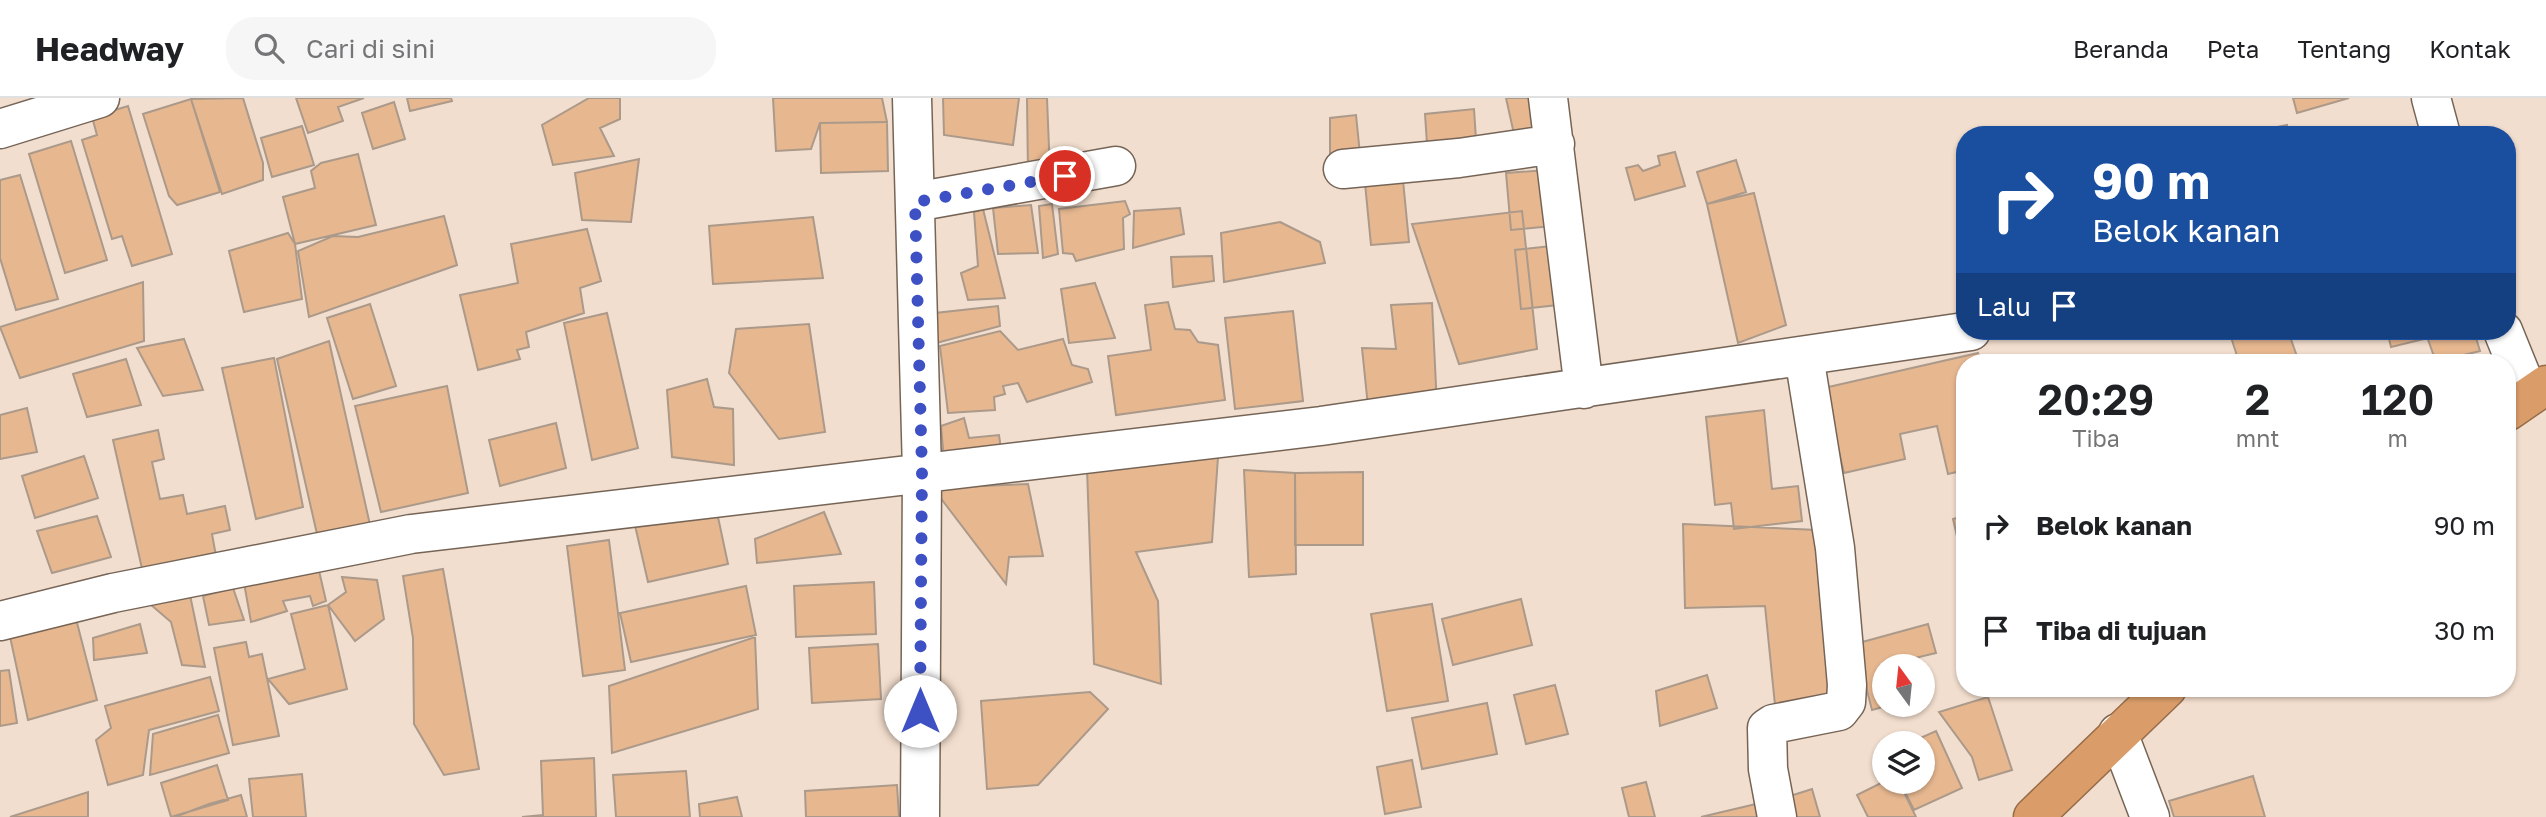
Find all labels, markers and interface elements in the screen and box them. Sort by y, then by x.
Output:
search box [226,17,716,80]
text: Headway [35,29,184,68]
icon: search [250,29,288,67]
text: Cari di sini [306,33,435,64]
text: Beranda [2073,34,2169,63]
text: Peta [2207,34,2259,63]
text: Tentang [2297,34,2391,63]
text: Kontak [2429,34,2511,63]
pin [1035,146,1095,206]
text: 90 m [2092,151,2210,210]
icon: right [1977,154,2068,245]
icon: arrive [1046,157,1084,195]
text: Belok kanan [2092,211,2280,249]
icon: arrive [2045,287,2083,325]
text: Lalu [1977,291,2031,322]
text: 20:29 [2038,374,2154,424]
text: 2 [2245,374,2270,424]
text: 120 [2361,374,2434,424]
text: Tiba [2072,424,2120,452]
text: mnt [2236,424,2279,452]
text: m [2387,424,2408,452]
icon: right [1977,507,2015,545]
text: Belok kanan [2036,510,2192,541]
text: 90 m [2434,510,2495,541]
icon: arrive [1977,612,2015,650]
text: Tiba di tujuan [2036,615,2206,646]
text: 30 m [2434,615,2495,646]
north arrow [1872,654,1936,718]
map controls [1872,654,1935,794]
position arrow [883,674,957,748]
button: layers [1872,731,1935,794]

